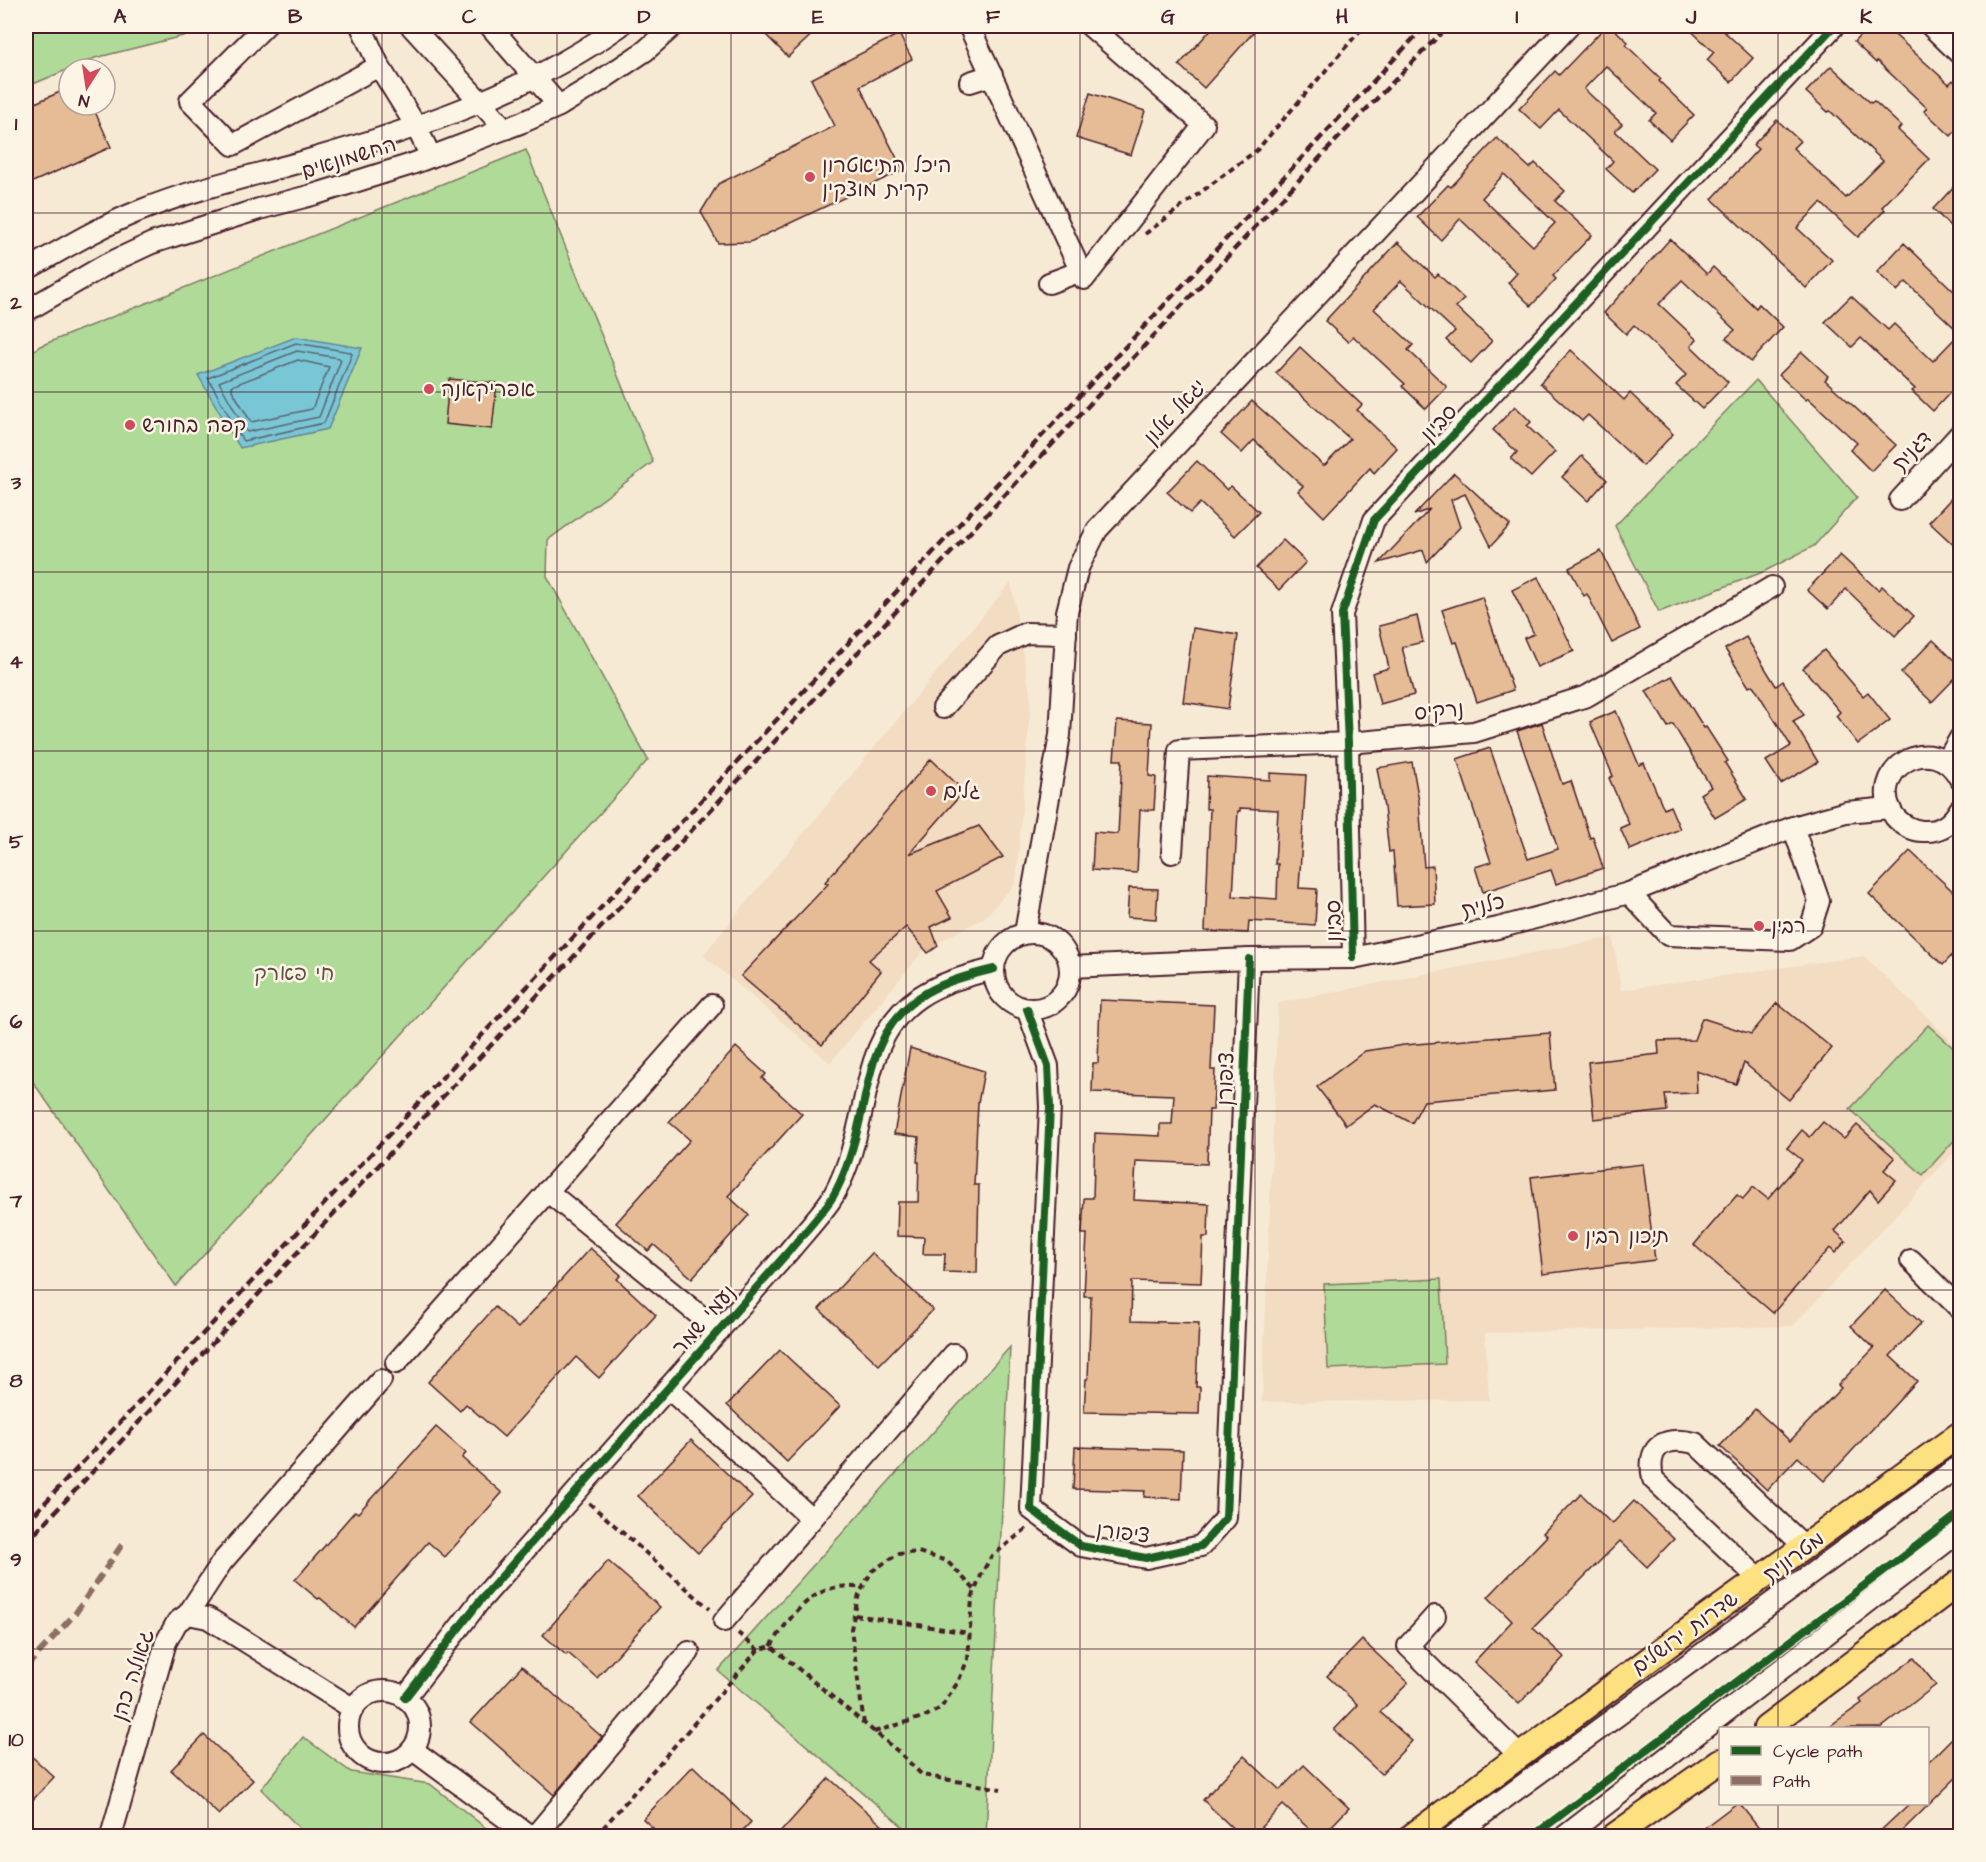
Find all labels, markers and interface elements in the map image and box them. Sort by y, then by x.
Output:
text: A [114,3,127,31]
text: B [288,3,303,31]
text: C [462,3,477,31]
text: D [638,3,651,31]
text: E [812,3,824,31]
text: F [986,3,1001,31]
text: G [1161,3,1175,31]
text: H [1336,3,1348,31]
text: I [1515,3,1519,31]
text: J [1685,3,1697,31]
text: K [1860,3,1873,31]
north arrow [57,57,117,117]
text: N [77,89,91,112]
text: 1 [15,110,18,138]
street label: החשמונאים [298,130,400,186]
place label: היכל התיאטרון קרית מוצקין [822,151,951,204]
marker: היכל התיאטרון קרית מוצקין [803,170,817,184]
text: 2 [9,289,22,317]
street label: יגאל אלון [1137,373,1213,451]
place label: אפריקאנה [441,375,535,404]
marker: אפריקאנה [422,382,436,396]
street label: סביון [1414,398,1464,448]
place label: קפה בחורש [142,411,246,440]
marker: קפה בחורש [123,418,137,432]
street label: דגנית [1886,424,1938,478]
text: 3 [10,469,22,497]
text: 4 [9,648,23,676]
street label: נרקיס [1413,694,1465,728]
place label: גלים [943,777,981,806]
marker: גלים [924,784,938,798]
text: 5 [9,828,24,856]
street label: כלנית [1459,887,1507,925]
street label: סביון [1319,900,1349,942]
place label: רבין [1771,912,1806,941]
marker: רבין [1752,919,1766,933]
park label: חי פארק [254,959,334,988]
text: 6 [10,1008,23,1036]
street label: ציפורן [1211,1052,1241,1106]
text: 7 [9,1187,23,1215]
place label: תיכון רבין [1585,1222,1669,1251]
marker: תיכון רבין [1566,1229,1580,1243]
street label: נעמי שמר [666,1279,742,1361]
text: 8 [10,1367,23,1395]
street label: ציפורן [1095,1515,1151,1551]
street label: מטרונית [1757,1525,1831,1589]
text: 9 [10,1546,22,1574]
street label: שדרות ירושלים [1626,1584,1744,1682]
street label: גאולה כהן [105,1625,161,1725]
text: 10 [8,1726,24,1754]
legend [1719,1727,1929,1805]
text: Cycle path [1773,1739,1862,1765]
text: Path [1773,1769,1810,1794]

